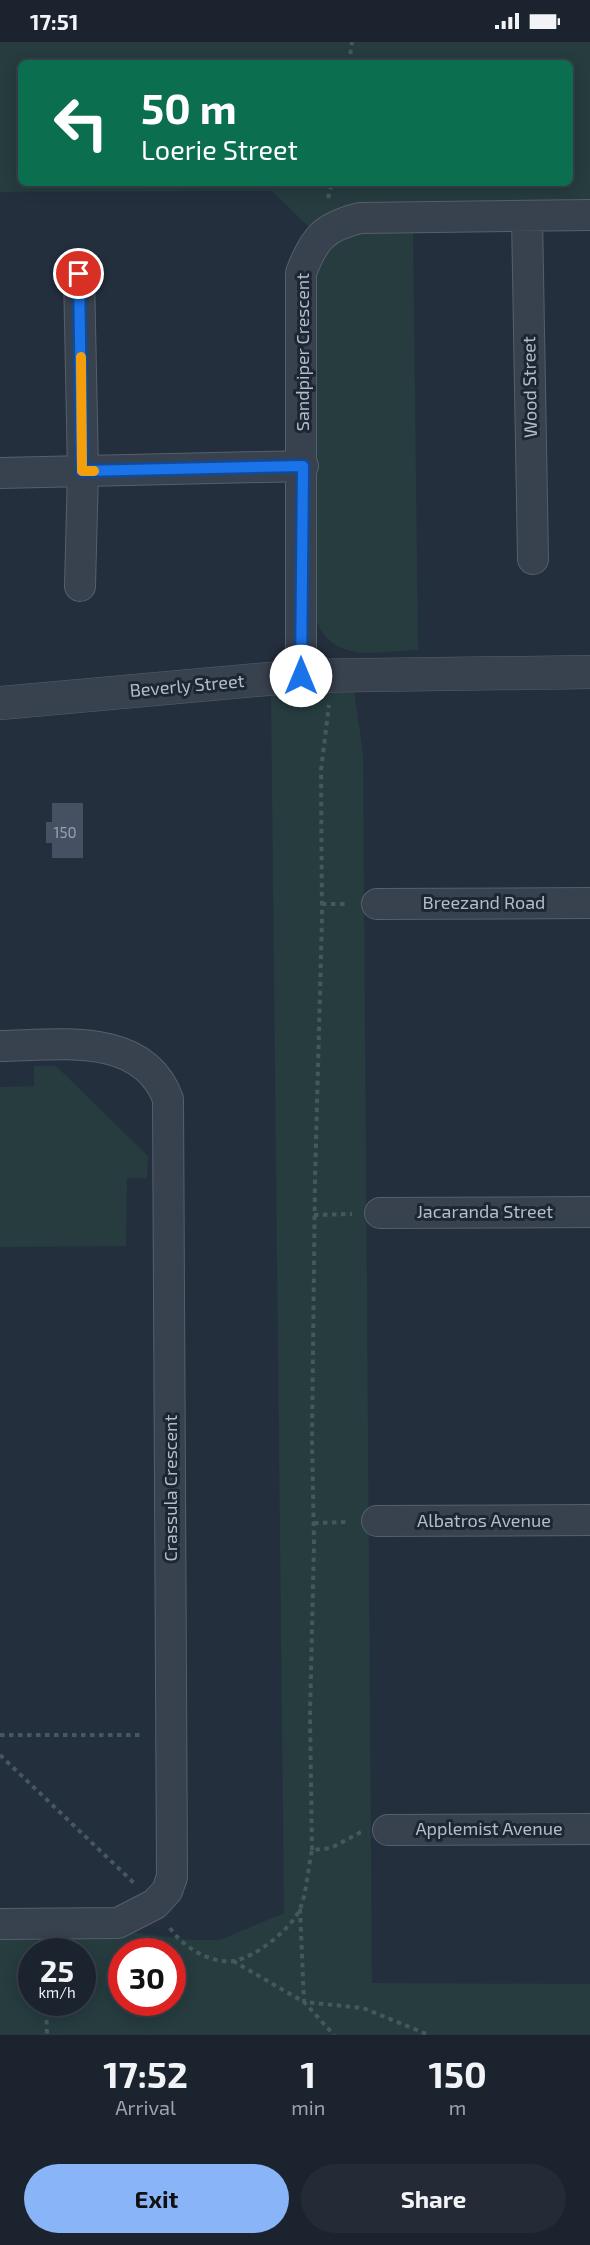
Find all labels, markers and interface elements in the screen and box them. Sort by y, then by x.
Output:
text: 17:51 [30,8,78,34]
text: 50 m [141,82,237,132]
icon: left [42,84,120,162]
text: Loerie Street [141,133,298,165]
pin [53,248,104,299]
icon: arrive [62,257,95,290]
street label: Sandpiper Crescent [291,273,313,431]
street label: Wood Street [517,336,541,438]
position arrow [269,644,333,708]
street label: Beverly Street [129,669,245,701]
house number: 150 [53,823,77,841]
street label: Breezand Road [423,891,545,913]
street label: Jacaranda Street [417,1200,553,1222]
street label: Crassula Crescent [159,1414,181,1561]
street label: Albatros Avenue [417,1509,551,1531]
street label: Applemist Avenue [415,1817,563,1839]
speed limit sign: 30 [108,1938,186,2016]
text: 25 [40,1952,74,1988]
text: km/h [38,1983,76,2001]
text: 17:52 [103,2052,188,2095]
text: 1 [300,2052,316,2095]
text: 150 [429,2052,487,2095]
text: Arrival [115,2095,176,2119]
text: min [291,2095,325,2119]
text: m [449,2095,466,2119]
button: Exit [24,2164,289,2233]
button: Share [301,2164,566,2233]

